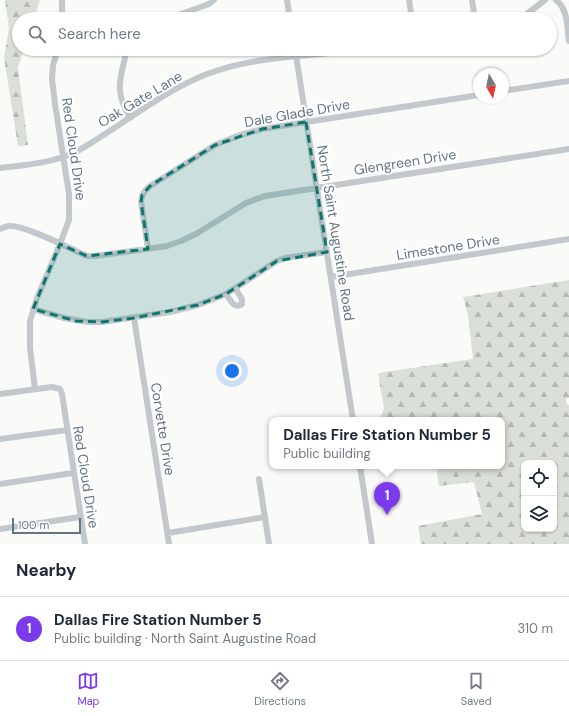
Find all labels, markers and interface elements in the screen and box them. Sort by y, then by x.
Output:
search box [12,12,557,56]
icon: search [26,23,48,45]
text: Search here [58,24,141,44]
street label: Oak Gate Lane [95,67,185,131]
north arrow [473,68,509,104]
street label: Dale Glade Drive [243,95,351,131]
street label: Red Cloud Drive [58,97,90,202]
street label: North Saint Augustine Road [313,144,359,322]
street label: Glengreen Drive [353,145,457,179]
street label: Limestone Drive [395,230,501,264]
your location [222,361,242,381]
street label: Corvette Drive [147,381,179,477]
popup [269,417,505,469]
street label: Red Cloud Drive [69,424,103,530]
text: Dallas Fire Station Number 5 [283,425,491,445]
text: Public building [283,445,371,462]
map controls [521,460,557,532]
button: locate [521,460,557,496]
pin: 1 [374,482,400,515]
button: layers [521,496,557,532]
scale bar [12,516,81,535]
text: 100 m [18,518,49,532]
text: Nearby [16,559,76,581]
text: Dallas Fire Station Number 5 [54,610,262,630]
text: 1 [27,620,31,637]
text: 310 m [518,620,553,637]
text: Public building · North Saint Augustine Road [54,630,316,647]
tab: Map [77,670,100,708]
tab: Directions [254,670,306,708]
tab: Saved [461,670,492,708]

